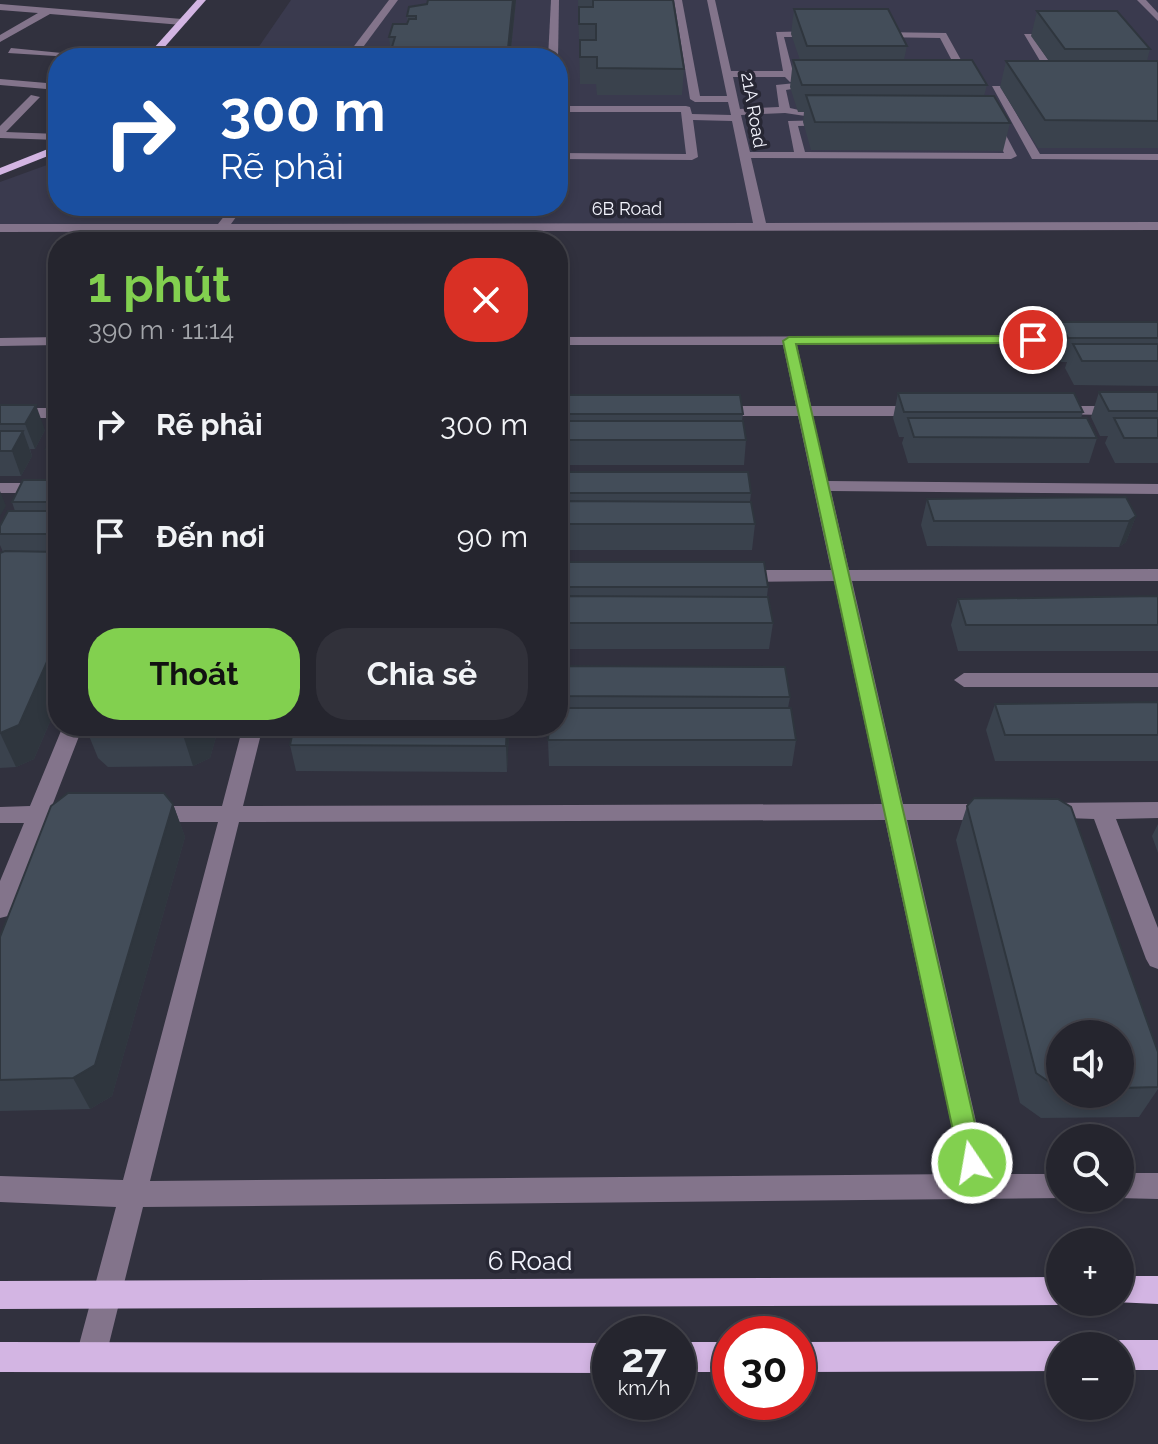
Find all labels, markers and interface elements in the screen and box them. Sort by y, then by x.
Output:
street label: 21A Road [737,71,771,149]
text: 300 m [220,78,386,144]
icon: right [88,80,192,184]
text: Rẽ phải [220,145,344,187]
street label: 6B Road [592,198,662,219]
text: 1 phút [88,257,231,313]
button: close [444,258,528,342]
pin [999,306,1067,374]
text: 390 m · 11:14 [88,315,234,345]
icon: arrive [1011,318,1055,362]
icon: right [88,402,132,446]
text: Rẽ phải [156,407,263,442]
text: 300 m [440,407,528,442]
icon: arrive [88,514,132,558]
text: Đến nơi [156,519,265,554]
text: 90 m [457,519,528,554]
button: Thoát [88,628,300,720]
button: Chia sẻ [316,628,528,720]
map controls [1046,1020,1134,1420]
button: sound [1046,1020,1134,1108]
position arrow [930,1121,1014,1205]
button: search [1046,1124,1134,1212]
button: + [1046,1228,1134,1316]
street label: 6 Road [488,1246,572,1276]
speed limit sign: 30 [712,1316,816,1420]
button: − [1046,1332,1134,1420]
text: 27 [621,1334,666,1381]
text: km/h [618,1376,670,1400]

